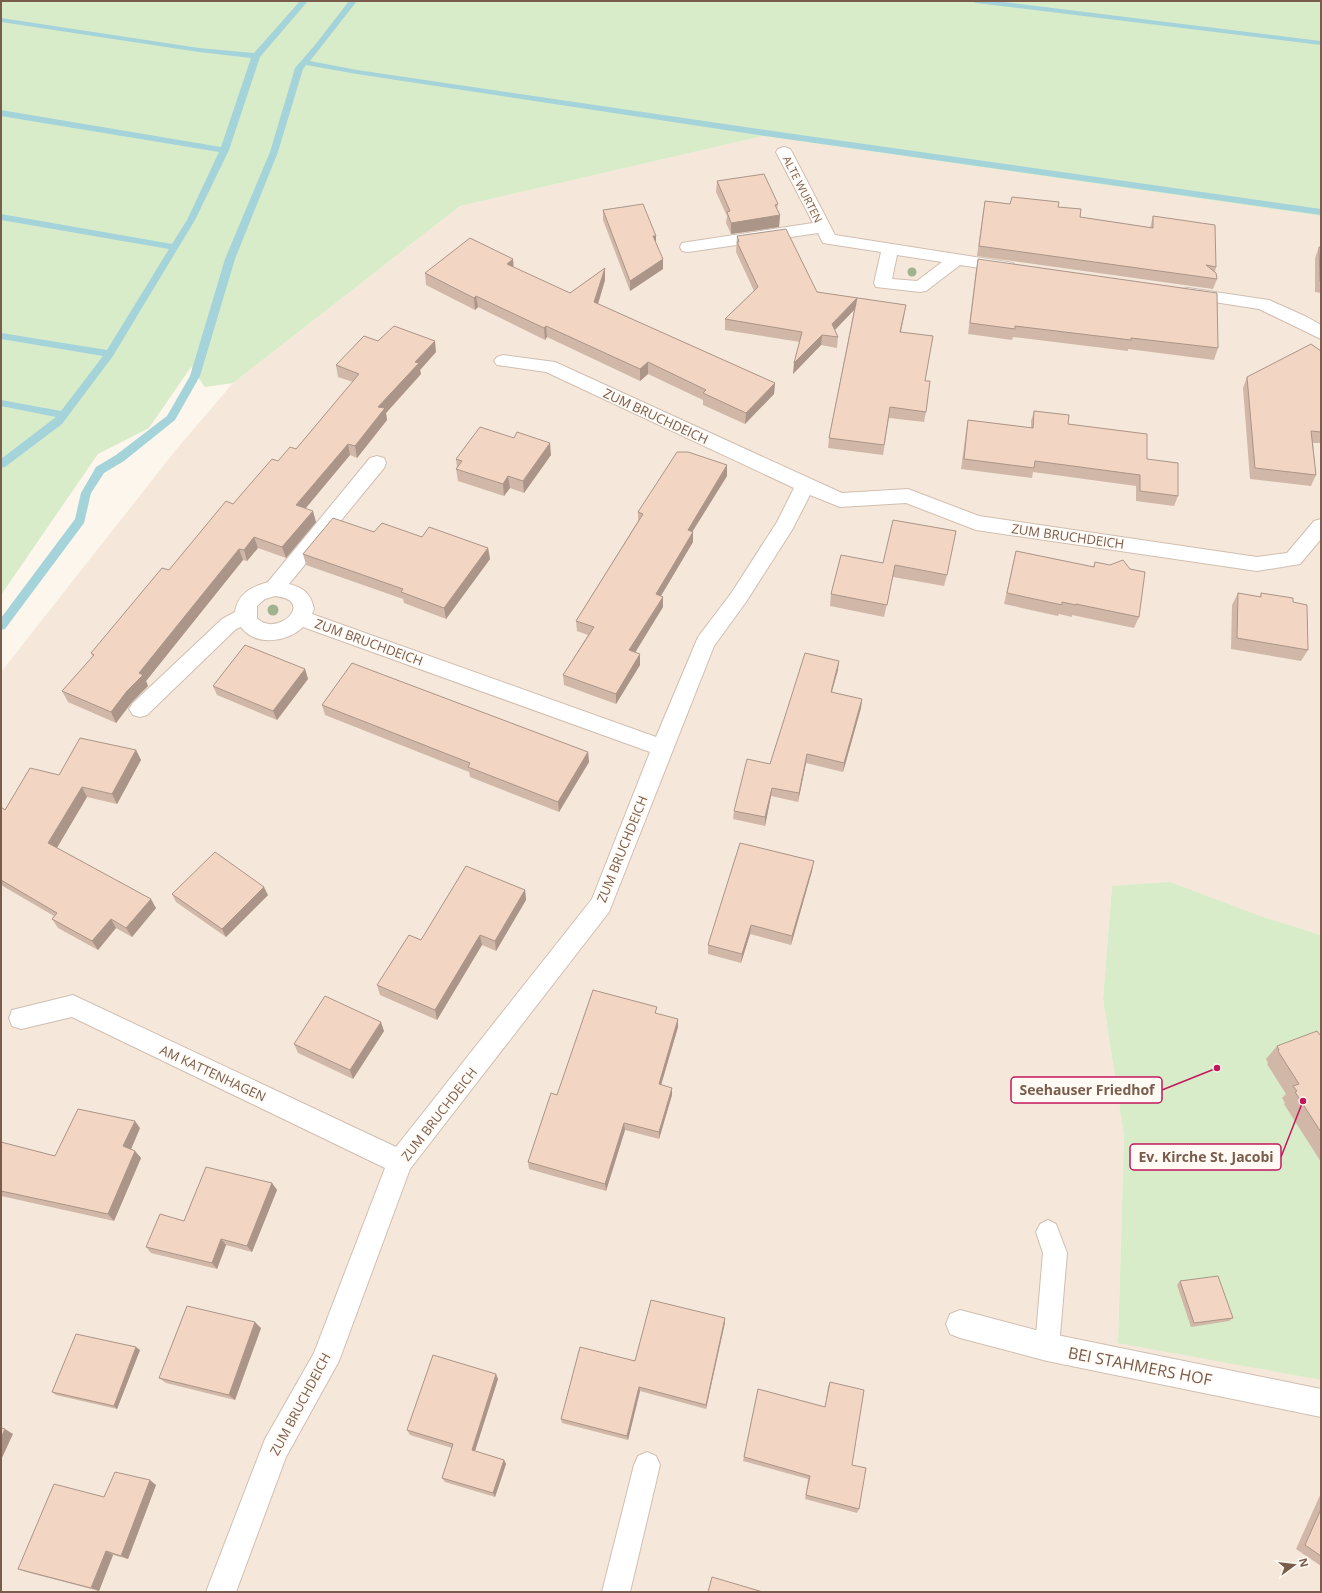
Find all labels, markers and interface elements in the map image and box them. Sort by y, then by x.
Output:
street label: ALTE WURTEN [780,153,826,225]
street label: ZUM BRUCHDEICH [601,384,711,448]
street label: ZUM BRUCHDEICH [1010,519,1126,553]
street label: ZUM BRUCHDEICH [312,614,426,670]
street label: ZUM BRUCHDEICH [592,793,652,905]
street label: AM KATTENHAGEN [157,1041,269,1105]
street label: ZUM BRUCHDEICH [397,1064,481,1164]
callout: Seehauser Friedhof [1011,1077,1162,1103]
text: Seehauser Friedhof [1019,1080,1156,1099]
callout: Ev. Kirche St. Jacobi [1130,1144,1281,1170]
text: Ev. Kirche St. Jacobi [1138,1147,1274,1166]
street label: BEI STAHMERS HOF [1066,1341,1214,1391]
street label: ZUM BRUCHDEICH [265,1350,335,1458]
north arrow [1274,1545,1314,1585]
text: N [1296,1556,1313,1569]

